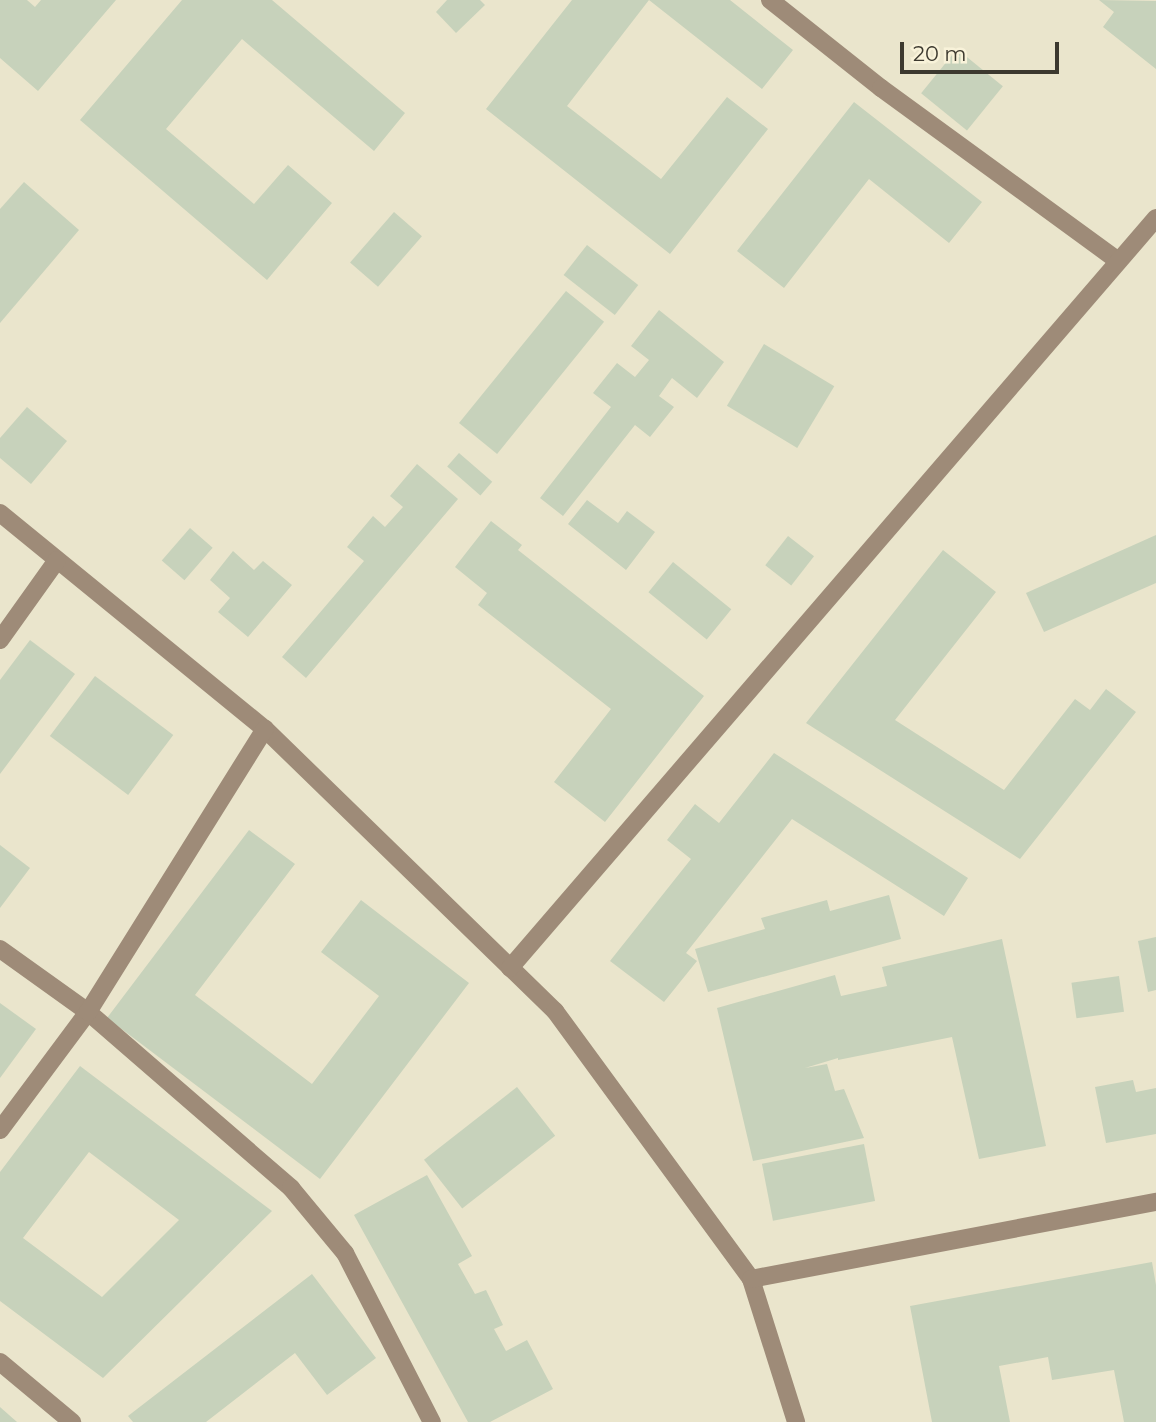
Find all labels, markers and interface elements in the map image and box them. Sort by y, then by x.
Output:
scale bar [904,28,1063,72]
text: 20 m [913,41,967,66]

